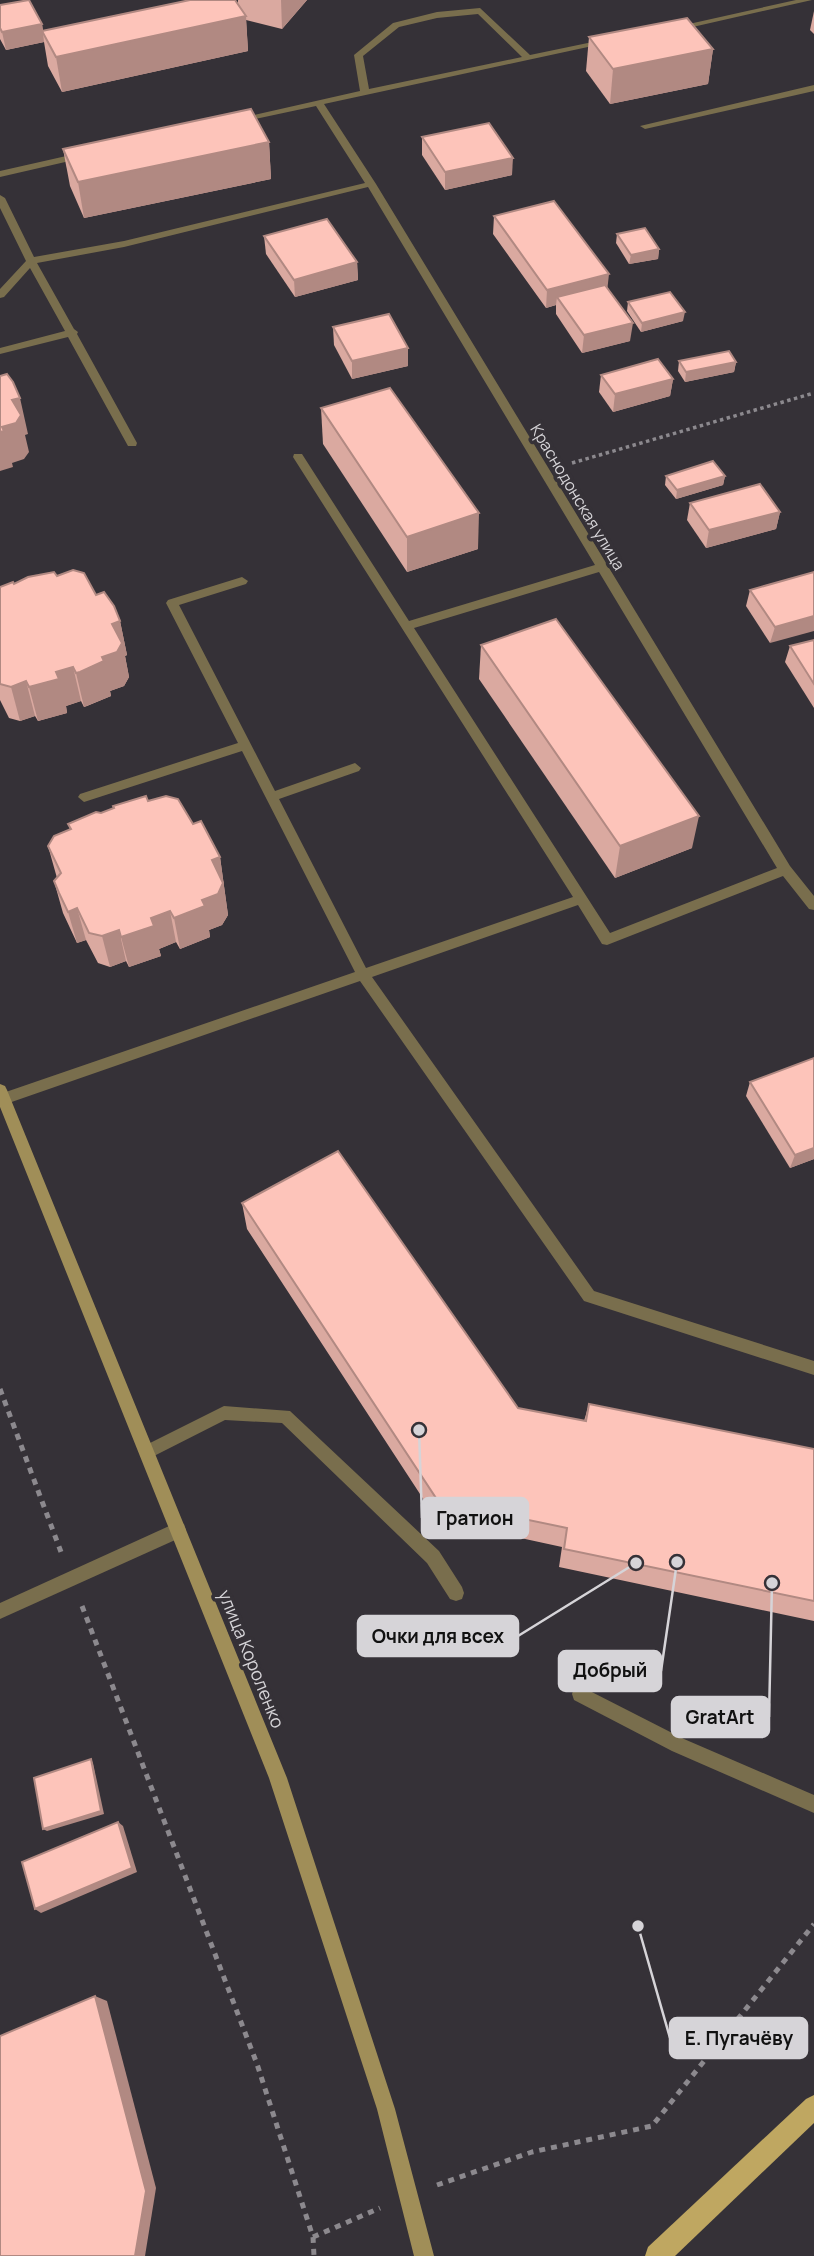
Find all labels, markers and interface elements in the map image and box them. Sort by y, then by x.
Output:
street label: Краснодонская улица [526,420,630,574]
callout: Гратион [422,1498,528,1538]
text: Гратион [436,1505,514,1531]
street label: улица Короленко [213,1586,291,1731]
callout: Очки для всех [358,1616,518,1656]
text: Очки для всех [372,1623,505,1649]
callout: Добрый [559,1651,661,1691]
text: Добрый [573,1657,647,1683]
callout: GratArt [672,1697,769,1737]
text: GratArt [686,1704,754,1730]
callout: Е. Пугачёву [670,2018,807,2058]
text: Е. Пугачёву [685,2025,794,2051]

